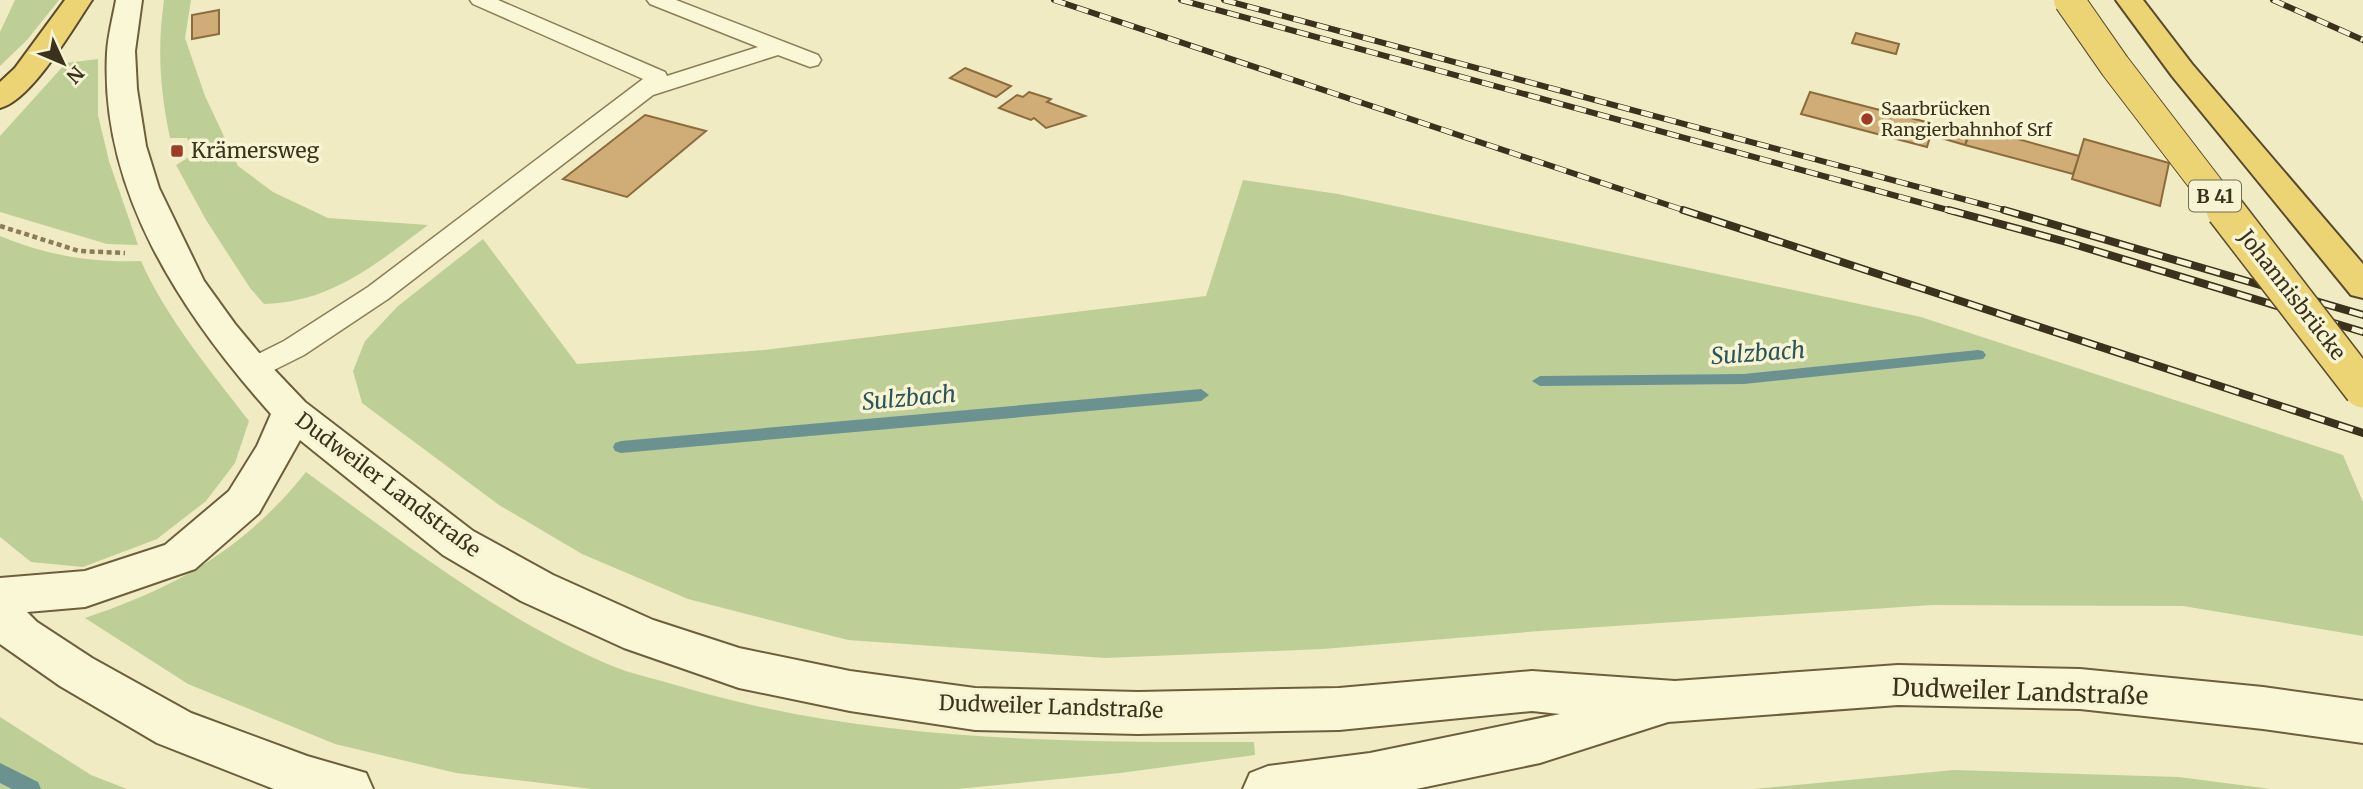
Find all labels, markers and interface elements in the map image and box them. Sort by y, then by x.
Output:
north arrow [28,28,98,98]
text: N [61,61,89,89]
place label: Saarbrücken Rangierbahnhof Srf [1881,97,2053,141]
marker: Saarbrücken Rangierbahnhof Srf [1859,111,1875,127]
place label: Krämersweg [191,137,319,164]
marker: Krämersweg [169,143,185,159]
road number: B 41 [2189,180,2241,212]
street label: Johannisbrücke [2232,223,2352,365]
water label: Sulzbach [1710,335,1806,370]
water label: Sulzbach [861,379,957,416]
street label: Dudweiler Landstraße [290,406,486,563]
street label: Dudweiler Landstraße [1891,672,2149,711]
street label: Dudweiler Landstraße [938,689,1164,724]

